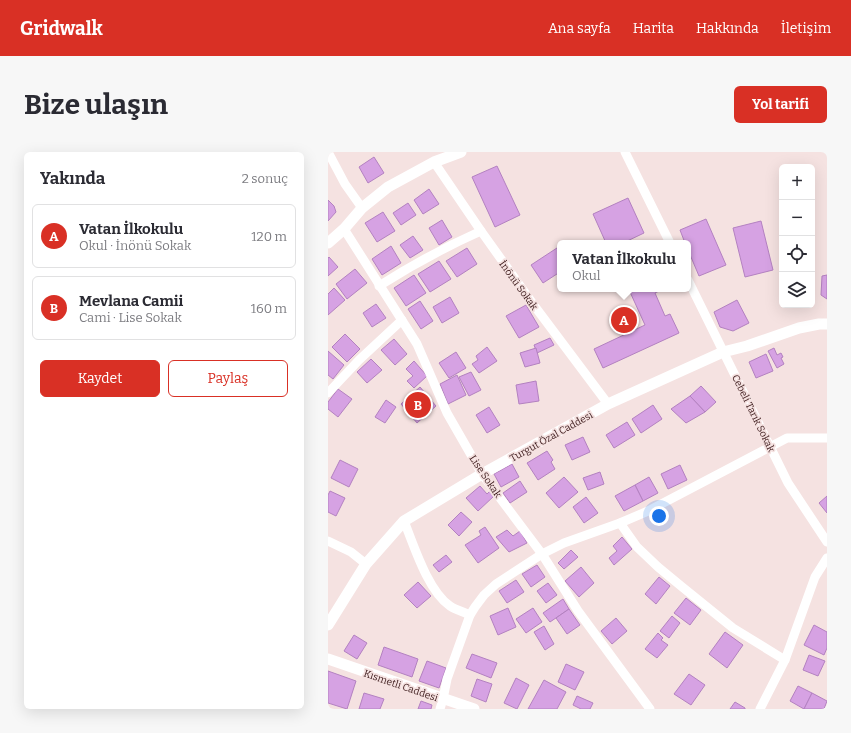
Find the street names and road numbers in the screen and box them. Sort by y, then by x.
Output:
street label: İnönü Sokak [496,257,542,313]
street label: Cebeli Tarık Sokak [729,373,777,454]
street label: Turgut Özal Caddesi [507,408,595,465]
street label: Lise Sokak [467,453,504,500]
street label: Kısmetli Caddesi [362,668,439,704]

